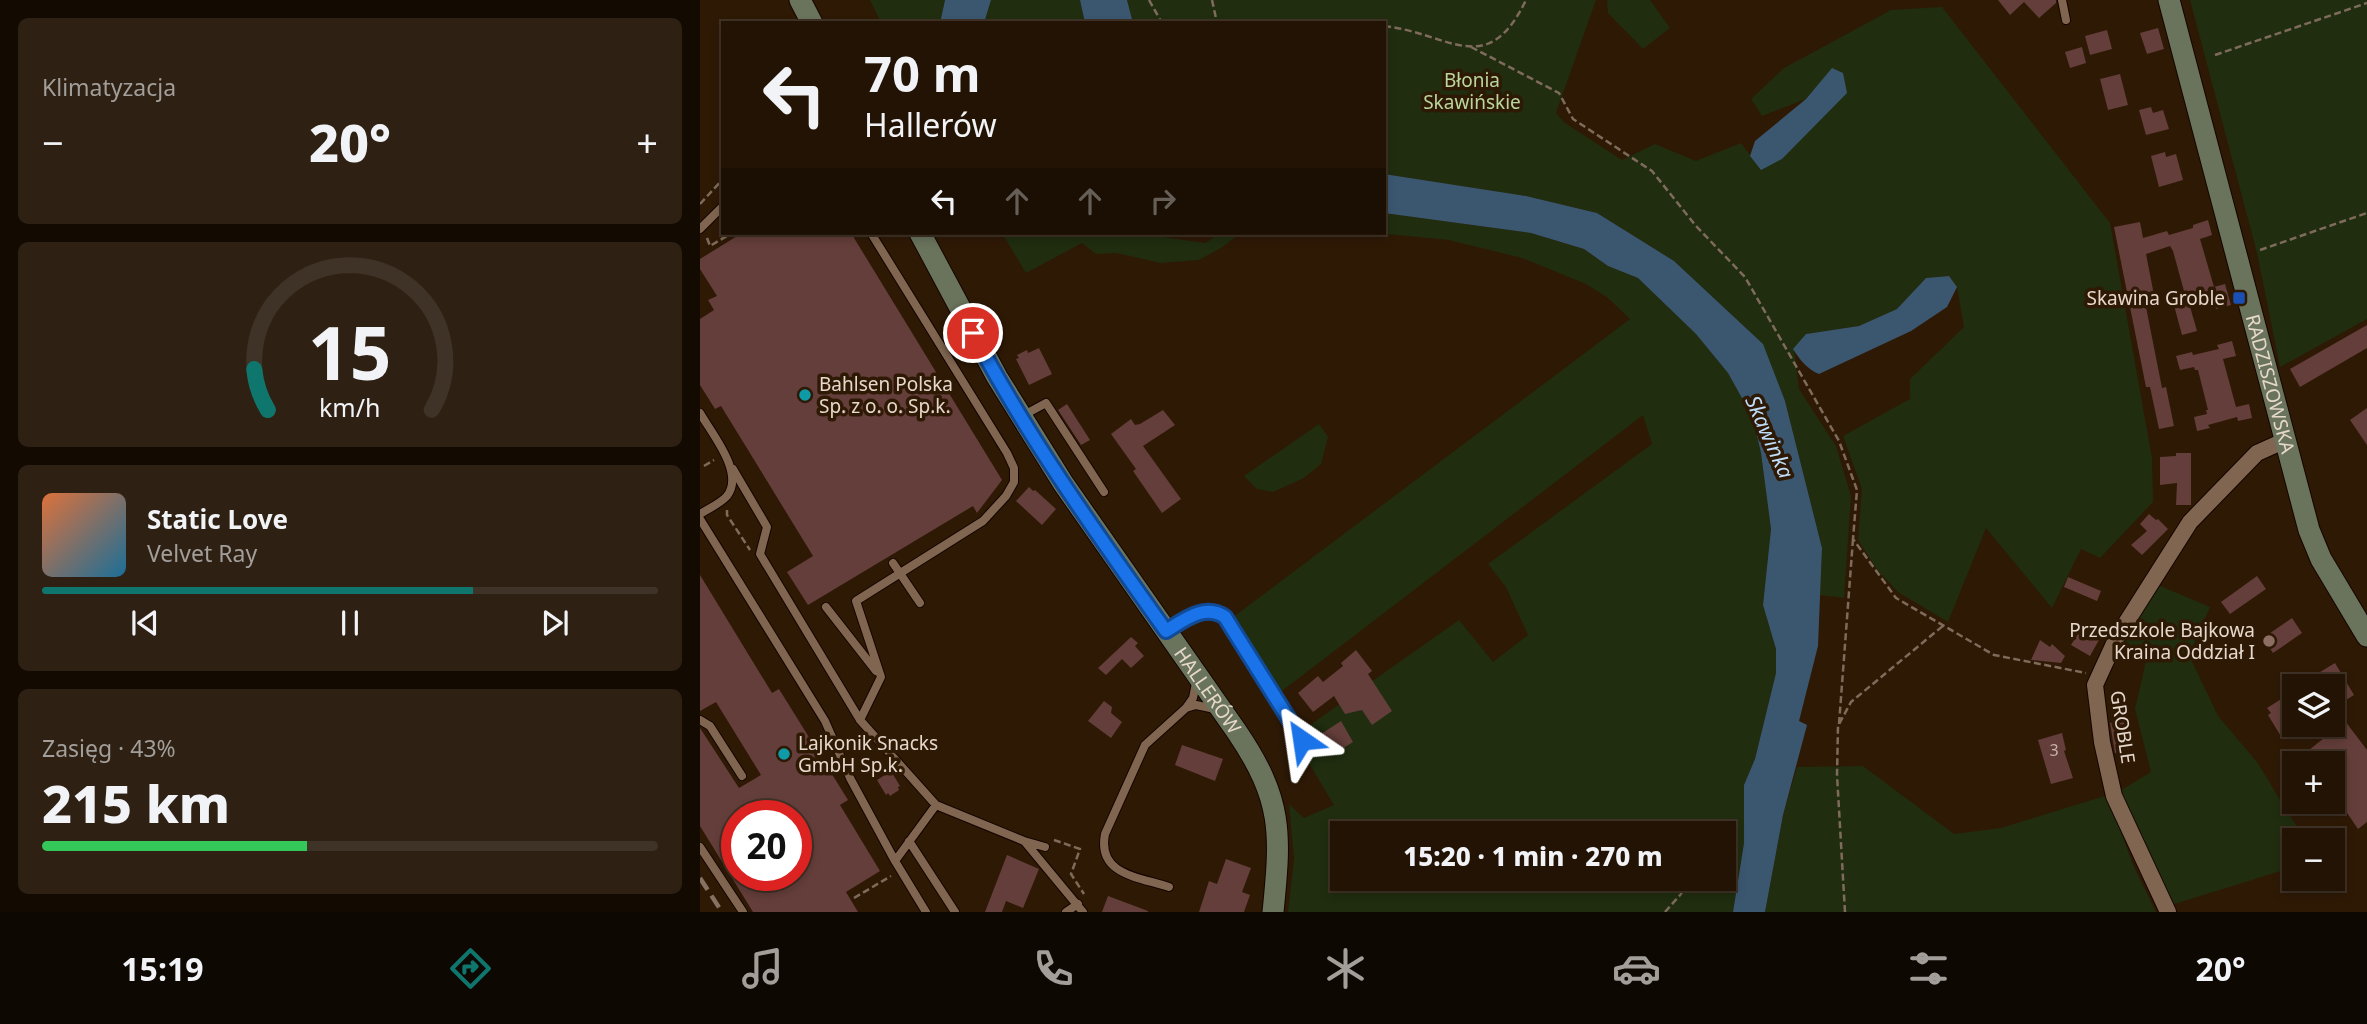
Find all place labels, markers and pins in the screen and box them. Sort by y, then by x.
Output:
place label: Skawina Groble [2086,285,2225,311]
marker: Skawina Groble [2231,290,2247,306]
pin [943,303,1003,363]
place label: Bahlsen Polska Sp. z o. o. Sp.k. [819,371,953,419]
marker: Bahlsen Polska Sp. z o. o. Sp.k. [797,387,813,403]
place label: Przedszkole Bajkowa Kraina Oddział I [2069,617,2255,665]
marker: Przedszkole Bajkowa Kraina Oddział I [2261,633,2277,649]
place label: Lajkonik Snacks GmbH Sp.k. [798,730,938,778]
marker: Lajkonik Snacks GmbH Sp.k. [776,746,792,762]

